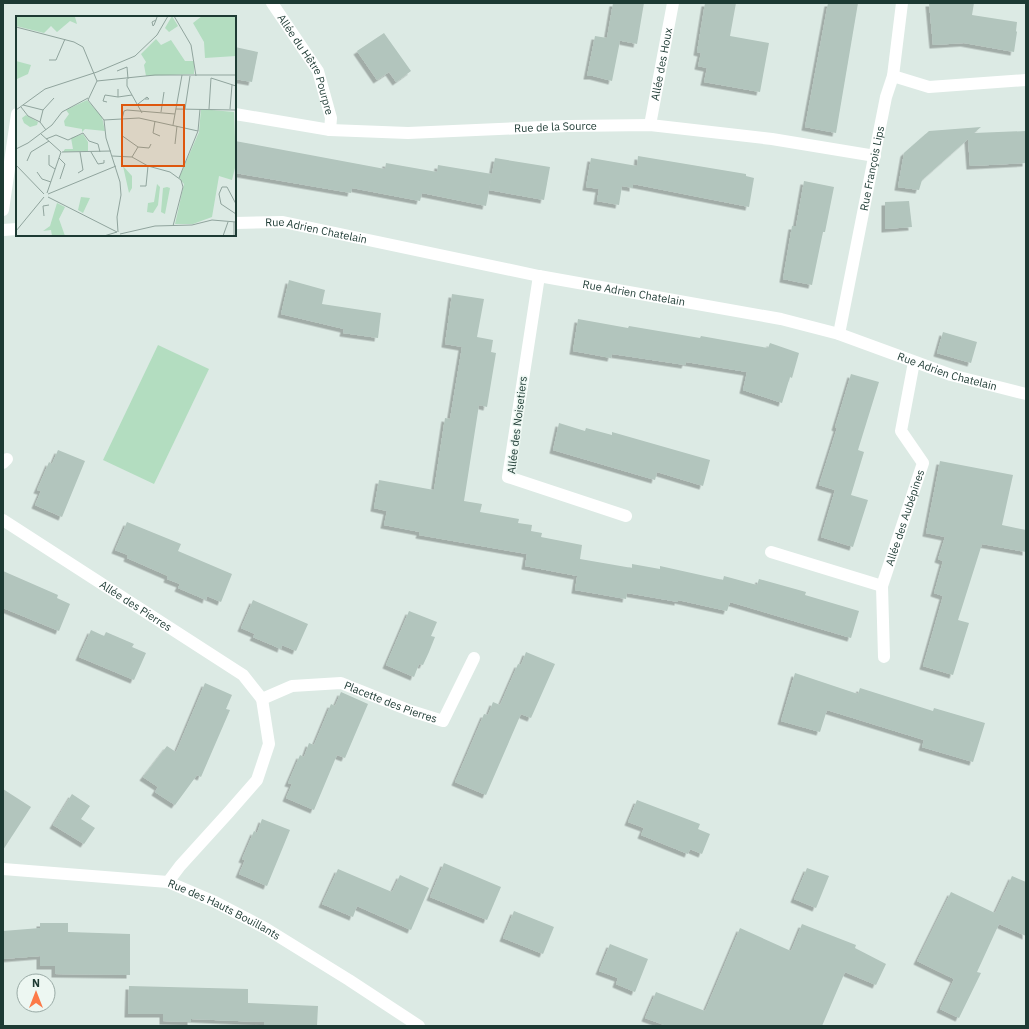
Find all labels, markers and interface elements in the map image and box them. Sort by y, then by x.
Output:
street label: Allée du Hêtre Pourpre [274,11,337,116]
inset map [16,16,236,236]
street label: Allée des Houx [648,26,675,102]
street label: Rue de la Source [514,119,597,135]
street label: Rue François Lips [857,124,887,212]
street label: Rue Adrien Chatelain [265,215,368,247]
street label: Rue Adrien Chatelain [582,277,686,309]
street label: Rue Adrien Chatelain [896,349,999,393]
street label: Allée des Noisetiers [504,375,530,475]
street label: Allée des Aubépines [882,468,927,568]
street label: Allée des Pierres [97,577,174,634]
street label: Placette des Pierres [342,678,439,726]
street label: Rue des Hauts Bouillants [166,876,283,943]
north arrow [16,973,56,1013]
text: N [32,976,40,990]

